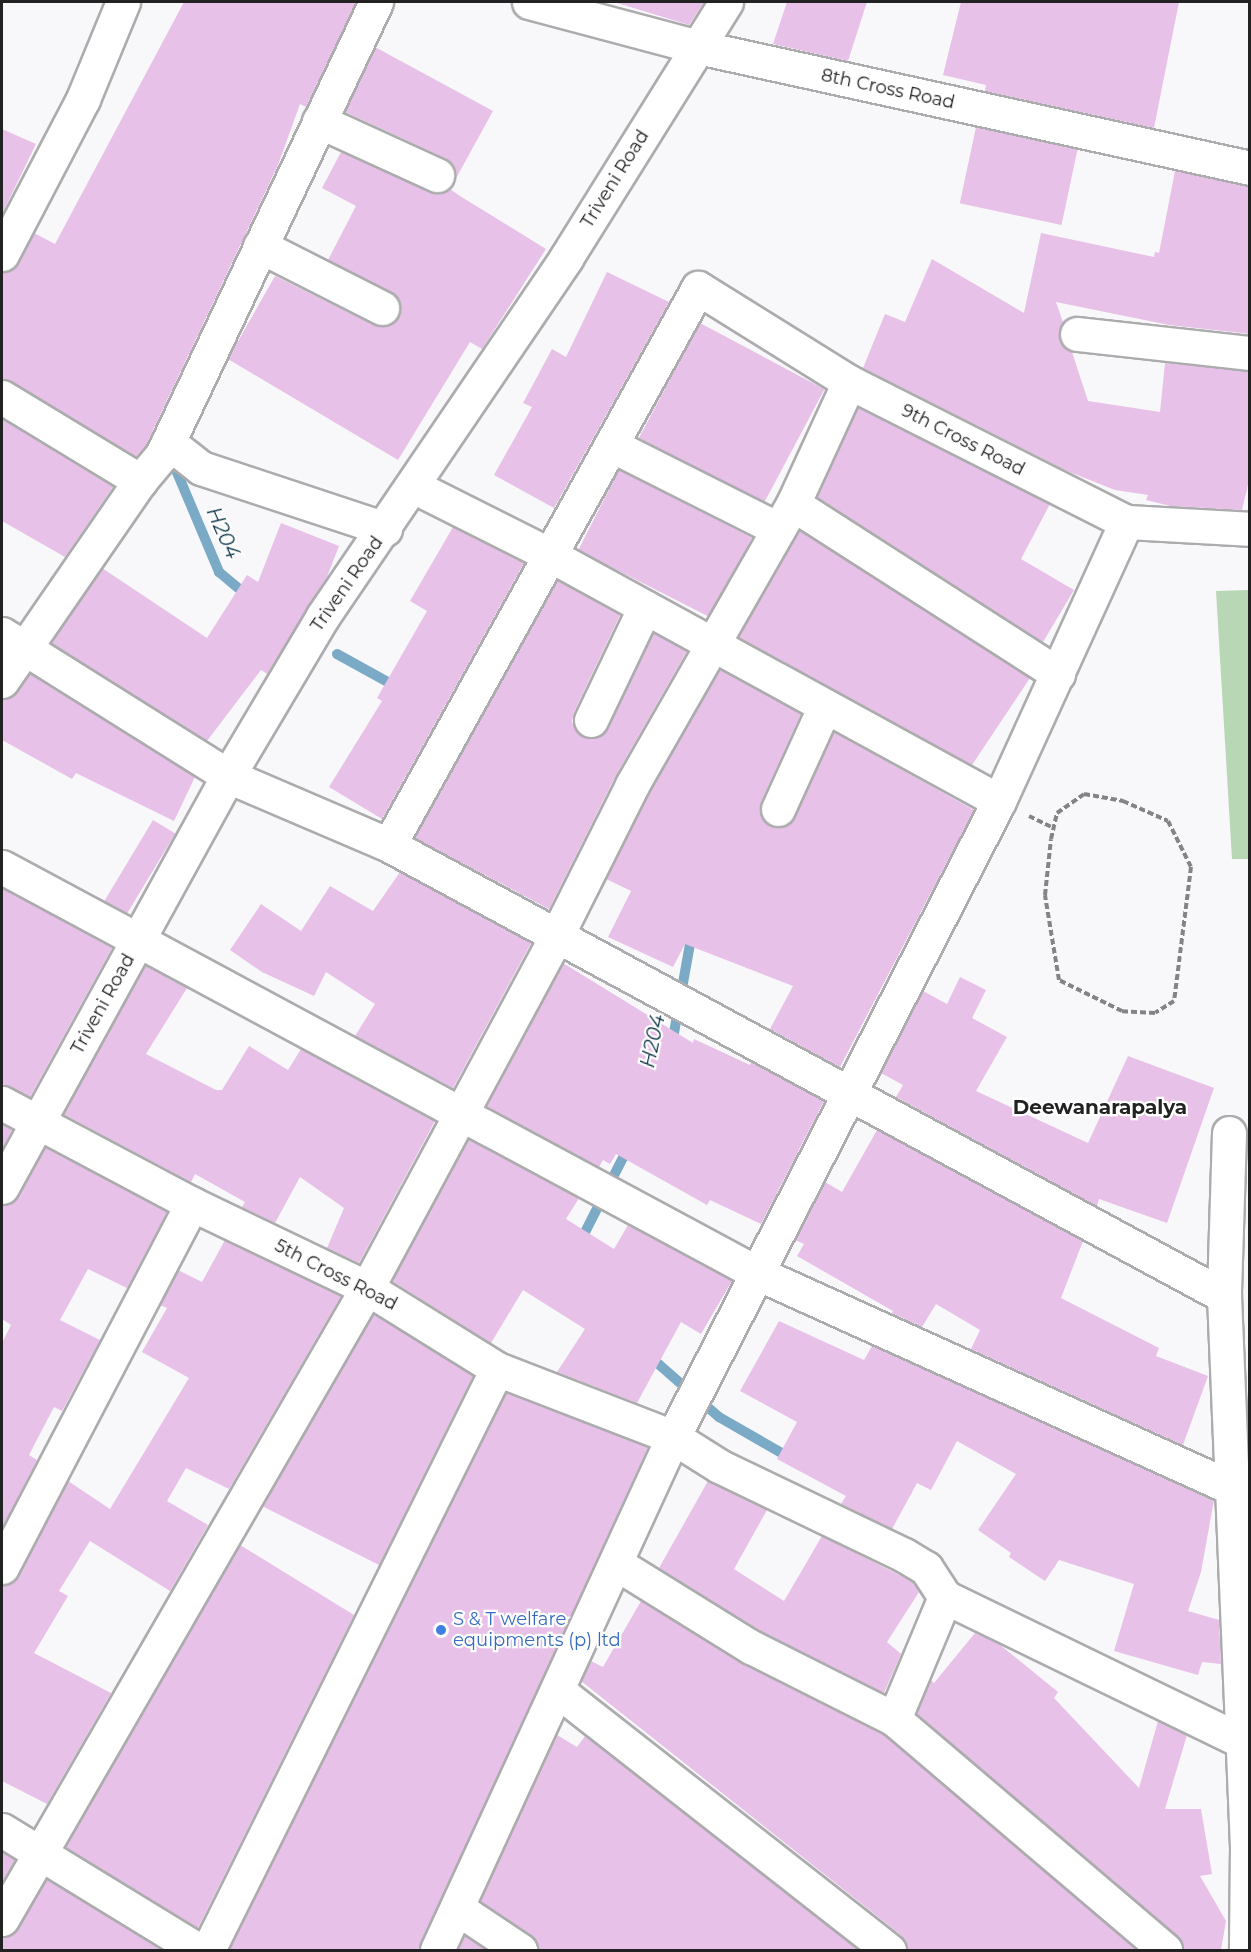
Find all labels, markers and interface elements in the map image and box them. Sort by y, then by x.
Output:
street label: 8th Cross Road [819,64,957,114]
street label: Triveni Road [576,126,654,232]
street label: 9th Cross Road [898,400,1028,480]
water label: H204 [201,503,245,563]
street label: Triveni Road [306,532,388,636]
street label: Triveni Road [67,950,139,1058]
water label: H204 [636,1012,670,1070]
district label: Deewanarapalya [1013,1095,1187,1119]
street label: 5th Cross Road [271,1235,401,1315]
place label: S & T welfare equipments (p) ltd [453,1609,621,1652]
marker: S & T welfare equipments (p) ltd [434,1623,448,1637]

